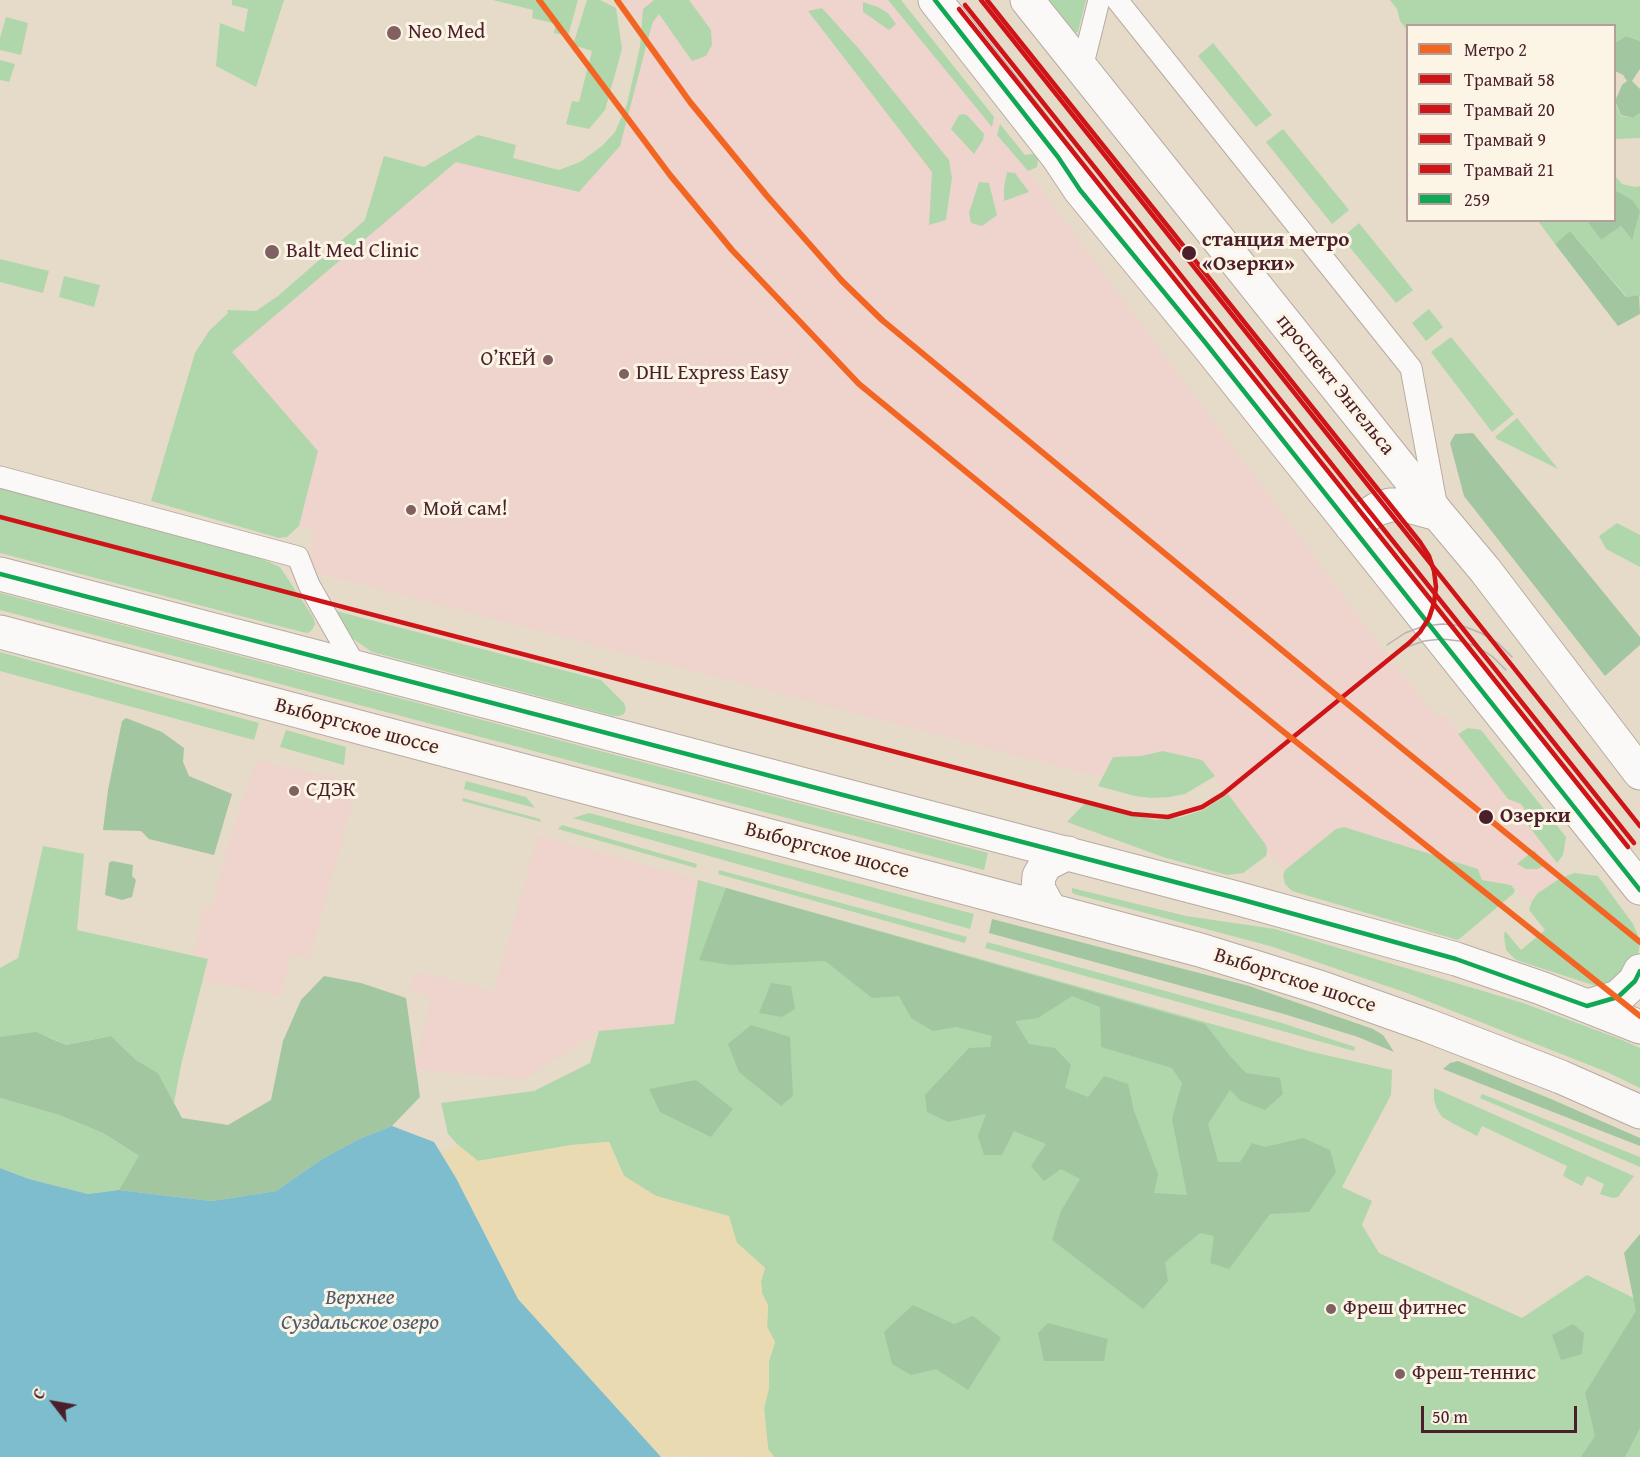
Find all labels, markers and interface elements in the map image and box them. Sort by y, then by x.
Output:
place label: Neo Med [408,20,485,46]
marker: Neo Med [385,24,403,42]
legend [1406,24,1616,222]
text: Метро 2 [1464,36,1527,63]
text: Трамвай 58 [1464,66,1555,93]
text: Трамвай 20 [1464,96,1555,123]
text: Трамвай 9 [1464,126,1546,153]
text: Трамвай 21 [1464,156,1555,183]
text: 259 [1464,186,1490,213]
place label: станция метро «Озерки» [1202,228,1349,278]
place label: Balt Med Clinic [286,239,419,265]
marker: Balt Med Clinic [263,243,281,261]
marker: станция метро «Озерки» [1180,244,1198,262]
street label: проспект Энгельса [1270,309,1400,461]
place label: О’КЕЙ [481,347,536,373]
marker: О’КЕЙ [541,353,555,367]
place label: DHL Express Easy [636,361,789,387]
marker: DHL Express Easy [617,367,631,381]
place label: Мой сам! [423,497,508,523]
marker: Мой сам! [404,503,418,517]
street label: Выборгское шоссе [272,693,442,761]
place label: СДЭК [306,778,356,804]
marker: СДЭК [287,784,301,798]
place label: Озерки [1500,804,1571,830]
marker: Озерки [1477,808,1495,826]
street label: Выборгское шоссе [742,817,912,885]
street label: Выборгское шоссе [1211,943,1379,1019]
water label: Верхнее Суздальское озеро [281,1285,439,1336]
place label: Фреш фитнес [1343,1296,1466,1322]
marker: Фреш фитнес [1324,1302,1338,1316]
place label: Фреш-теннис [1412,1361,1536,1387]
marker: Фреш-теннис [1393,1367,1407,1381]
north arrow [24,1373,84,1433]
text: С [26,1384,51,1404]
scale bar [1424,1394,1580,1432]
text: 50 m [1432,1403,1468,1430]

